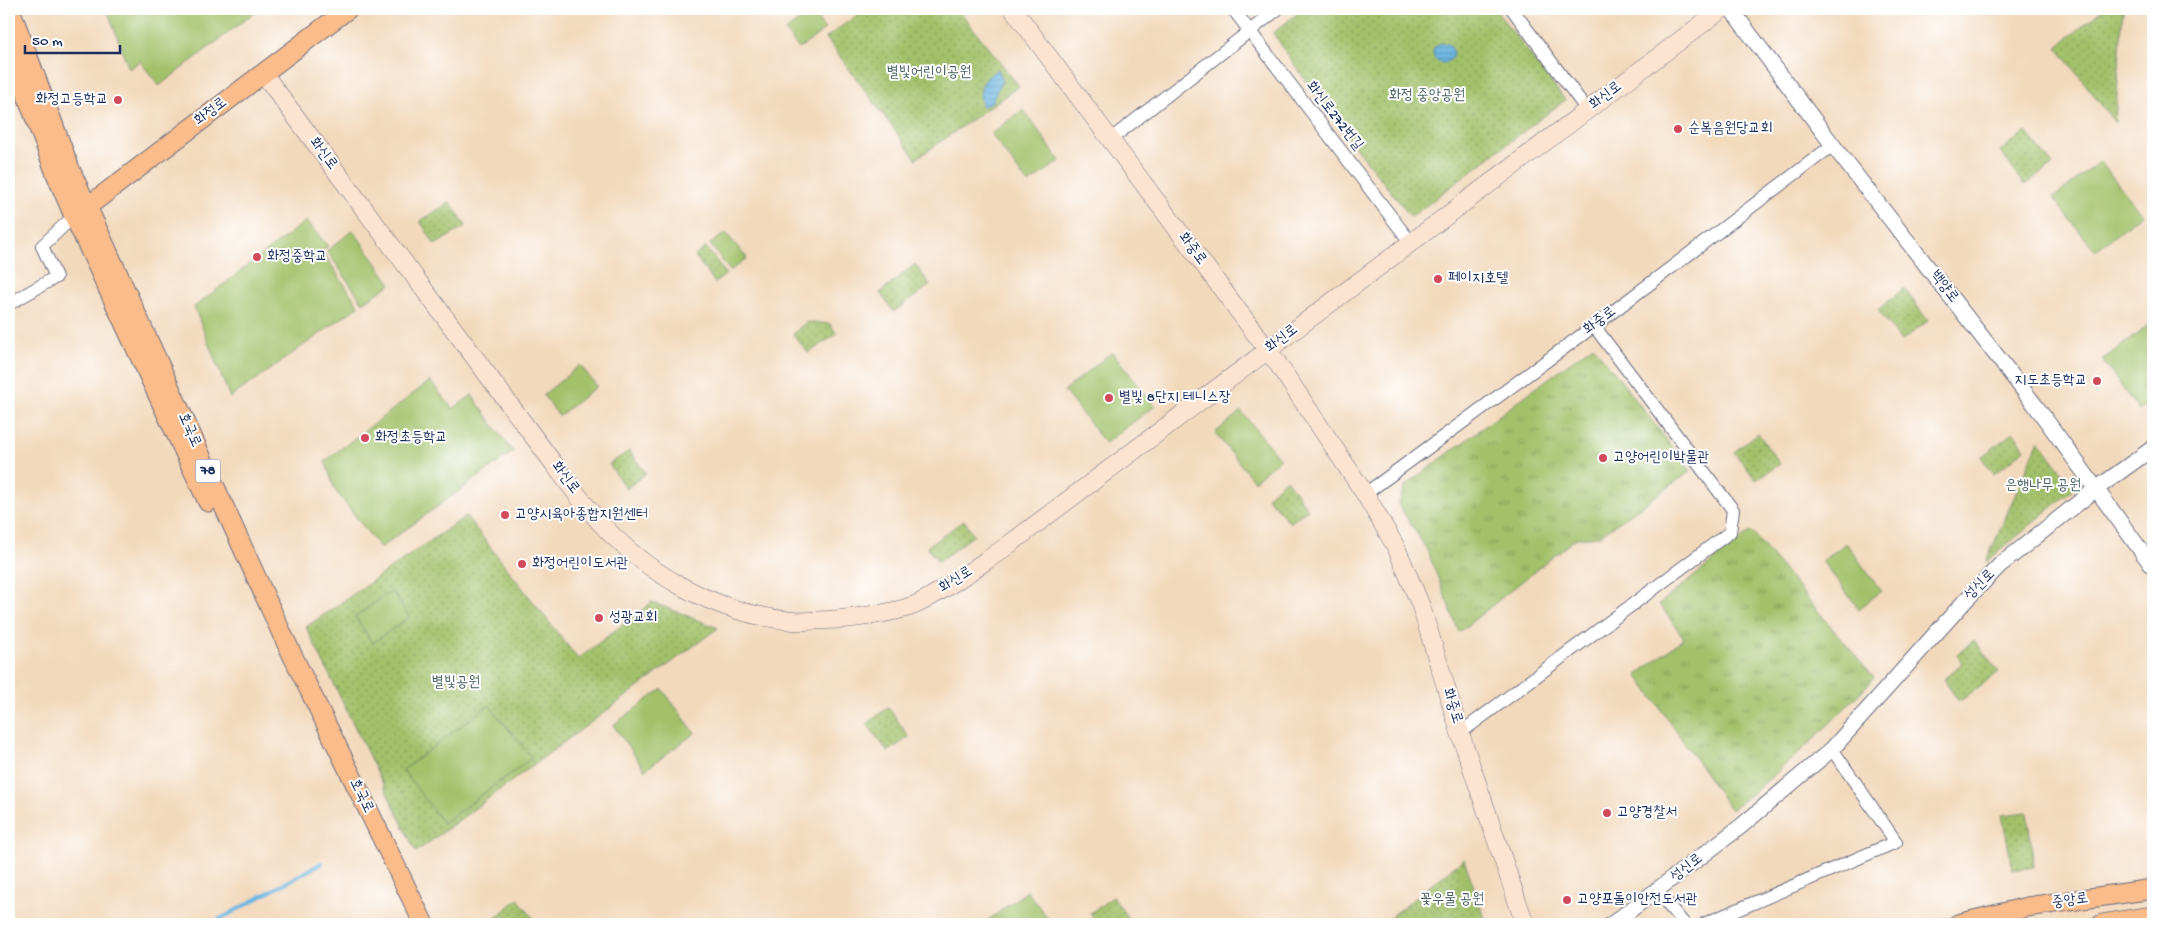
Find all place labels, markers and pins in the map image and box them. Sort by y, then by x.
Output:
place label: 화정고등학교 [36,91,108,109]
marker: 화정고등학교 [112,94,124,106]
place label: 순복음원당교회 [1688,120,1773,138]
marker: 순복음원당교회 [1672,123,1684,135]
place label: 화정중학교 [267,248,327,266]
marker: 화정중학교 [251,251,263,263]
place label: 페이지호텔 [1448,270,1508,288]
marker: 페이지호텔 [1432,273,1444,285]
place label: 지도초등학교 [2015,372,2087,390]
marker: 지도초등학교 [2091,375,2103,387]
place label: 별빛 8단지 테니스장 [1119,389,1231,407]
marker: 별빛 8단지 테니스장 [1103,392,1115,404]
place label: 화정초등학교 [375,429,447,447]
marker: 화정초등학교 [359,432,371,444]
place label: 고양어린이박물관 [1613,449,1710,467]
marker: 고양어린이박물관 [1597,452,1609,464]
place label: 고양시육아종합지원센터 [515,506,648,524]
marker: 고양시육아종합지원센터 [499,509,511,521]
place label: 화정어린이도서관 [532,555,629,573]
marker: 화정어린이도서관 [516,558,528,570]
place label: 성광교회 [609,609,657,627]
marker: 성광교회 [593,612,605,624]
place label: 고양경찰서 [1617,804,1677,822]
marker: 고양경찰서 [1601,807,1613,819]
place label: 고양포돌이안전도서관 [1577,891,1698,909]
marker: 고양포돌이안전도서관 [1561,894,1573,906]

